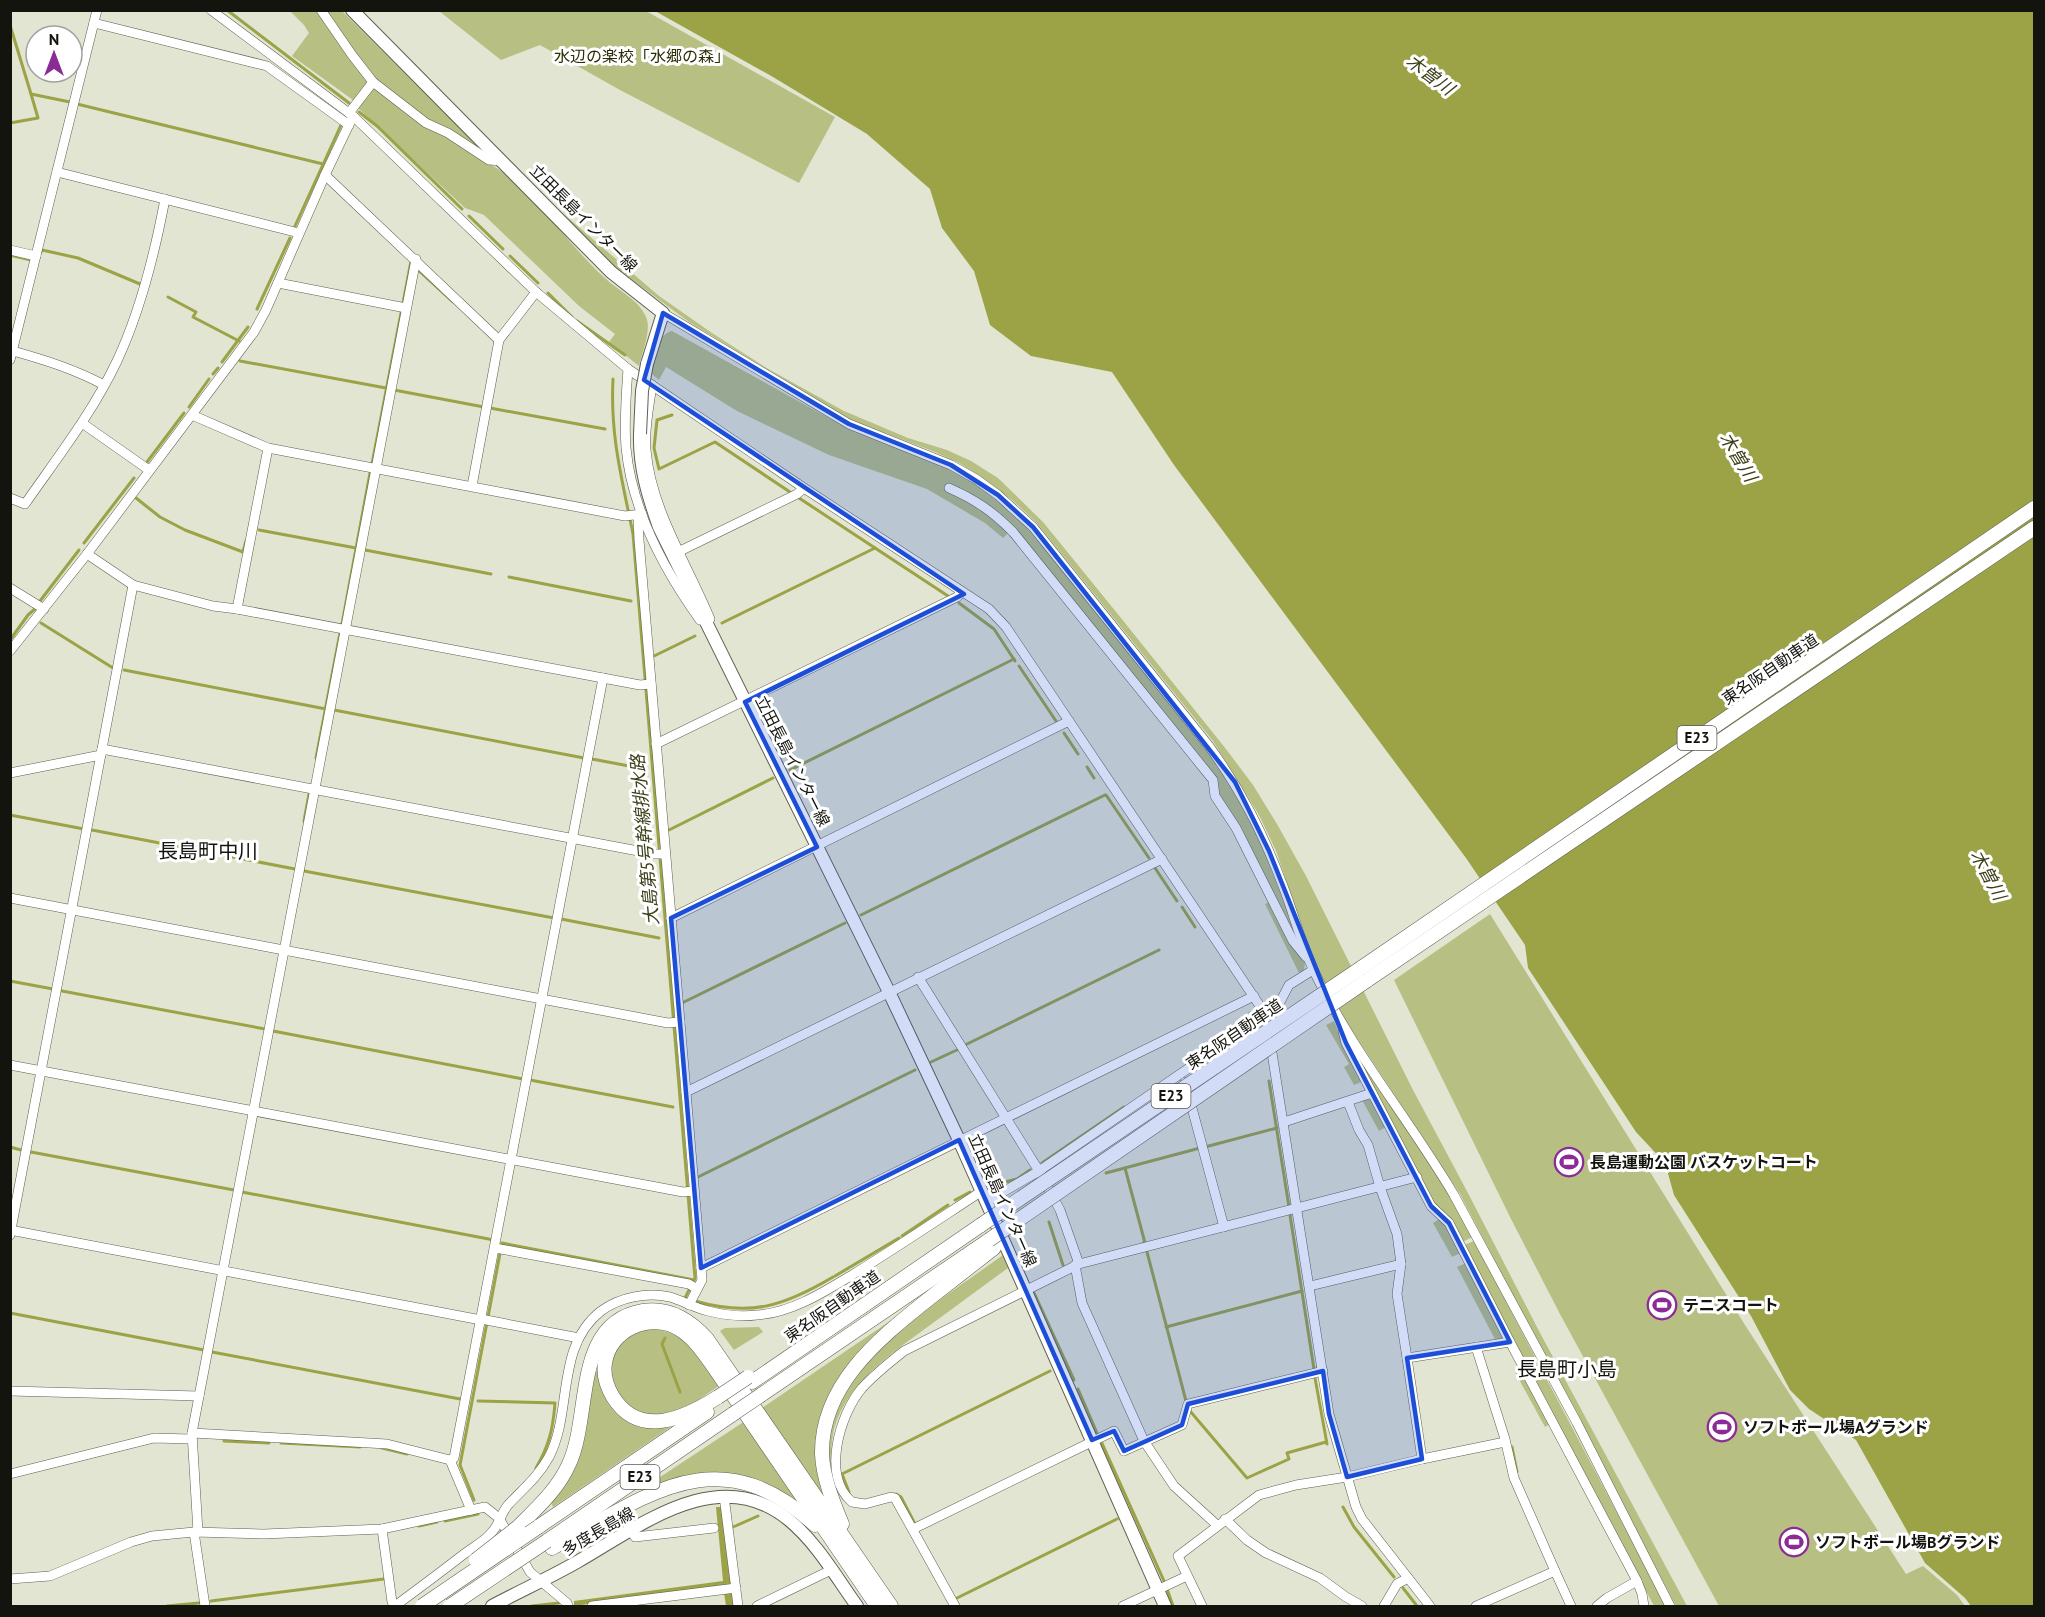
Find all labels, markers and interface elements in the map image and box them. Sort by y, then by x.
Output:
north arrow [24,24,84,84]
text: N [49,29,59,49]
park label: 水辺の楽校「水郷の森」 [554,46,730,66]
water label: 木曽川 [1402,49,1460,101]
street label: 立田長島インター線 [526,160,642,276]
water label: 木曽川 [1715,428,1763,488]
street label: 東名阪自動車道 [1718,629,1822,709]
street label: 立田長島インター線 [751,692,835,830]
road number: E23 [1678,726,1716,750]
water label: 大島第5号幹線排水路 [625,752,663,926]
district label: 長島町中川 [158,838,258,864]
water label: 木曽川 [1966,846,2012,906]
street label: 東名阪自動車道 [1182,994,1286,1074]
road number: E23 [1152,1084,1190,1108]
street label: 立田長島インター線 [965,1130,1041,1270]
sports icon: 長島運動公園 バスケットコート [1553,1146,1585,1178]
place label: 長島運動公園 バスケットコート [1590,1152,1818,1172]
street label: 東名阪自動車道 [780,1266,884,1346]
sports icon: テニスコート [1646,1289,1678,1321]
place label: テニスコート [1683,1295,1779,1315]
district label: 長島町小島 [1517,1356,1617,1382]
sports icon: ソフトボール場Aグランド [1706,1411,1738,1443]
place label: ソフトボール場Aグランド [1743,1417,1929,1437]
road number: E23 [620,1465,660,1489]
street label: 多度長島線 [558,1502,638,1560]
sports icon: ソフトボール場Bグランド [1778,1526,1810,1558]
place label: ソフトボール場Bグランド [1815,1532,2000,1552]

